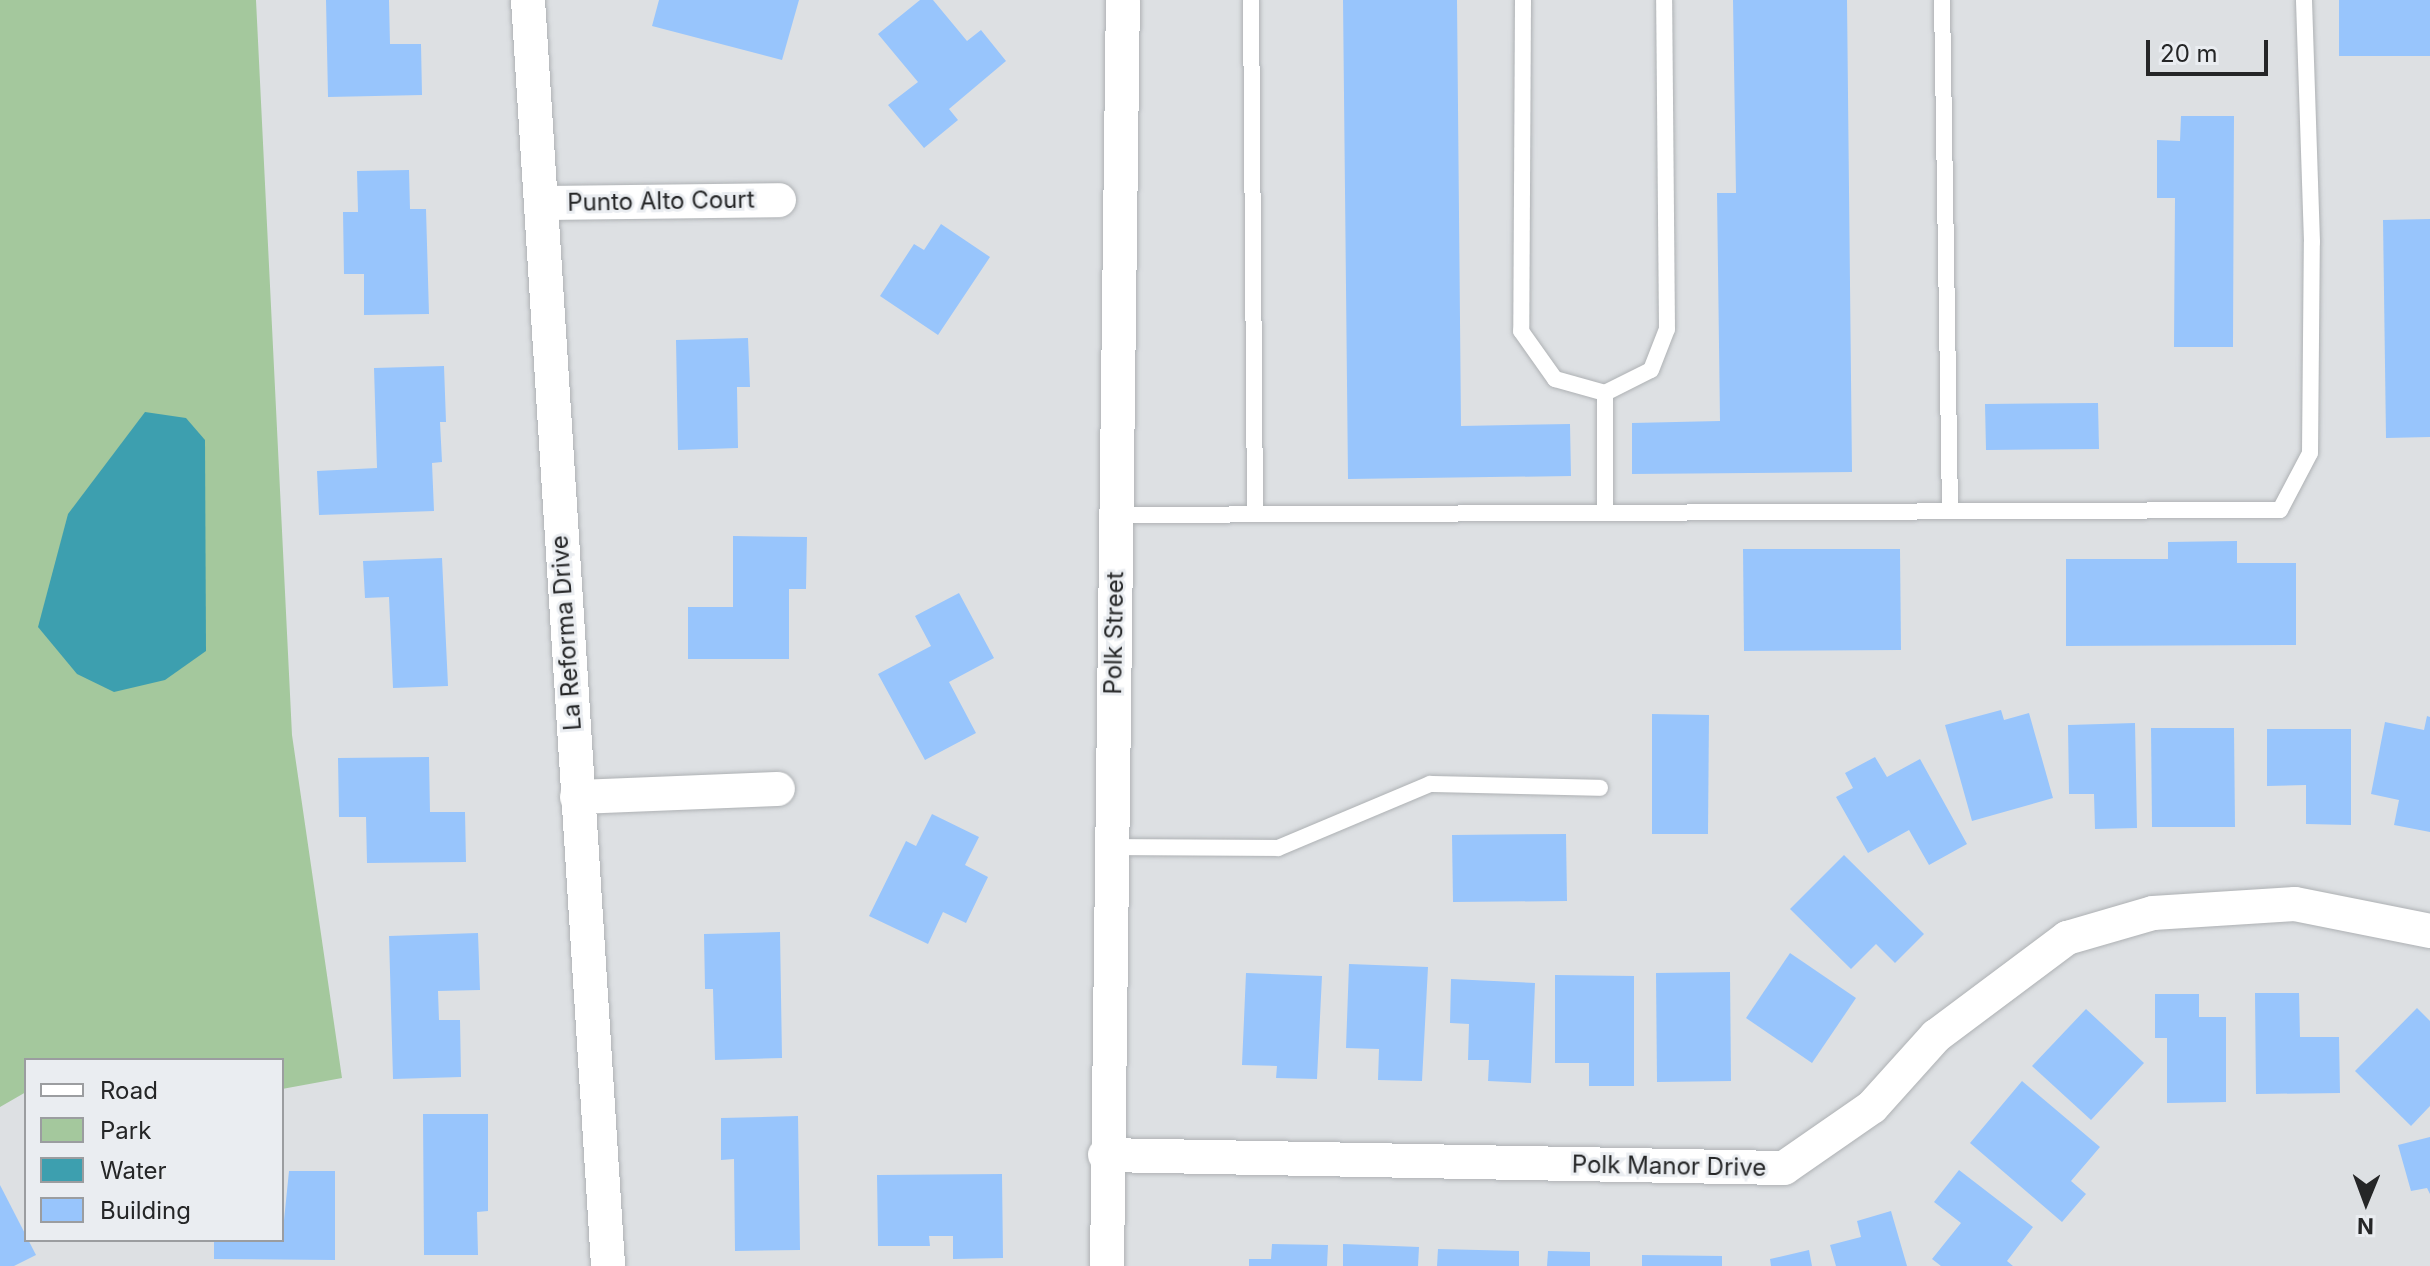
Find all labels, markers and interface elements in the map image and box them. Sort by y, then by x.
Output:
scale bar [2150,24,2272,74]
text: 20 m [2160,39,2218,68]
street label: Punto Alto Court [567,185,755,217]
street label: La Reforma Drive [545,534,587,732]
street label: Polk Street [1099,571,1129,695]
legend [24,1058,284,1242]
text: Road [100,1076,158,1105]
text: Park [100,1116,151,1145]
street label: Polk Manor Drive [1572,1150,1766,1182]
text: Water [100,1156,167,1185]
north arrow [2326,1162,2406,1242]
text: Building [100,1196,191,1225]
text: N [2357,1213,2374,1239]

